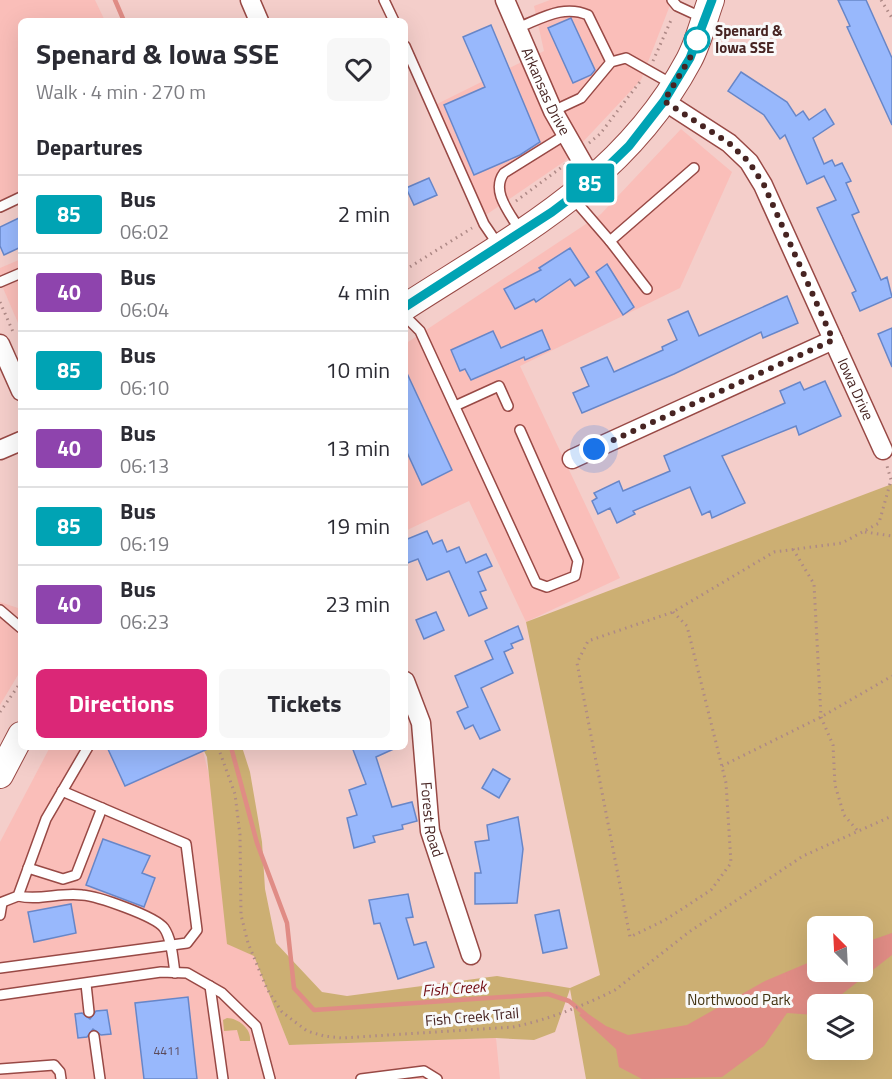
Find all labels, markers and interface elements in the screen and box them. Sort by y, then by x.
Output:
place label: Spenard & Iowa SSE [715,19,783,59]
marker: Spenard & Iowa SSE [684,27,710,53]
text: Spenard & Iowa SSE [36,32,279,75]
button: heart [327,38,390,101]
street label: Arkansas Drive [516,44,576,139]
text: Walk · 4 min · 270 m [36,76,206,107]
text: Departures [36,130,143,164]
line badge: 85 [563,164,617,202]
text: 85 [578,167,602,199]
text: Bus [120,182,156,216]
text: 2 min [338,197,390,231]
text: 85 [57,198,81,230]
text: 06:02 [120,216,169,247]
text: Bus [120,260,156,294]
text: 4 min [338,275,390,309]
text: 40 [57,276,81,308]
text: 06:04 [120,294,169,325]
text: Bus [120,338,156,372]
text: 10 min [325,353,390,387]
text: 85 [57,354,81,386]
street label: Iowa Drive [832,354,880,424]
text: 06:10 [120,372,169,403]
text: Bus [120,416,156,450]
text: 13 min [325,431,390,465]
text: 40 [57,432,81,464]
your location [579,434,609,464]
text: 06:13 [120,450,169,481]
text: Bus [120,494,156,528]
text: 19 min [325,509,390,543]
text: 85 [57,510,81,542]
text: 06:19 [120,528,169,559]
text: Bus [120,572,156,606]
text: 23 min [325,587,390,621]
text: 40 [57,588,81,620]
text: 06:23 [120,606,169,637]
button: Directions [36,669,207,738]
button: Tickets [219,669,390,738]
street label: Forest Road [415,781,450,860]
north arrow [807,916,873,982]
map controls [807,916,873,1060]
water label: Fish Creek [421,974,489,1002]
park label: Northwood Park [687,988,791,1011]
button: layers [807,994,873,1060]
street label: Fish Creek Trail [424,1001,520,1032]
house number: 4411 [154,1041,180,1060]

